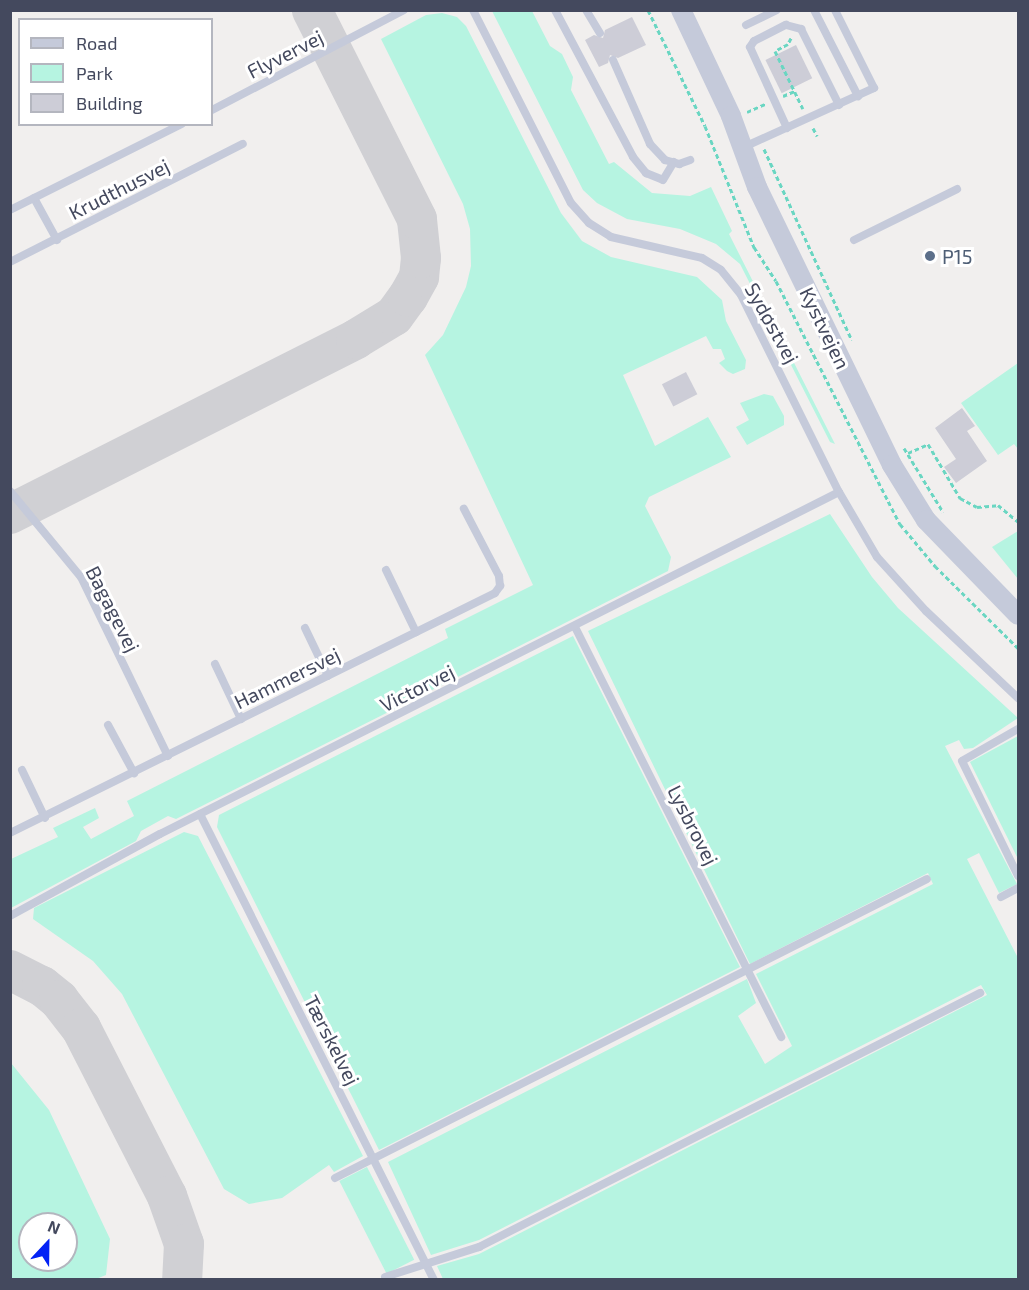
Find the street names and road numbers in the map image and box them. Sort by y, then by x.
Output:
street label: Flyvervej [243,25,327,83]
street label: Krudthusvej [65,153,173,225]
street label: Sydøstvej [740,279,804,367]
street label: Kystvejen [795,283,855,373]
street label: Bagagevej [81,562,145,656]
street label: Hammersvej [230,642,344,714]
street label: Victorvej [376,659,458,717]
street label: Lysbrovej [663,781,723,869]
street label: Tærskelvej [299,991,365,1089]

